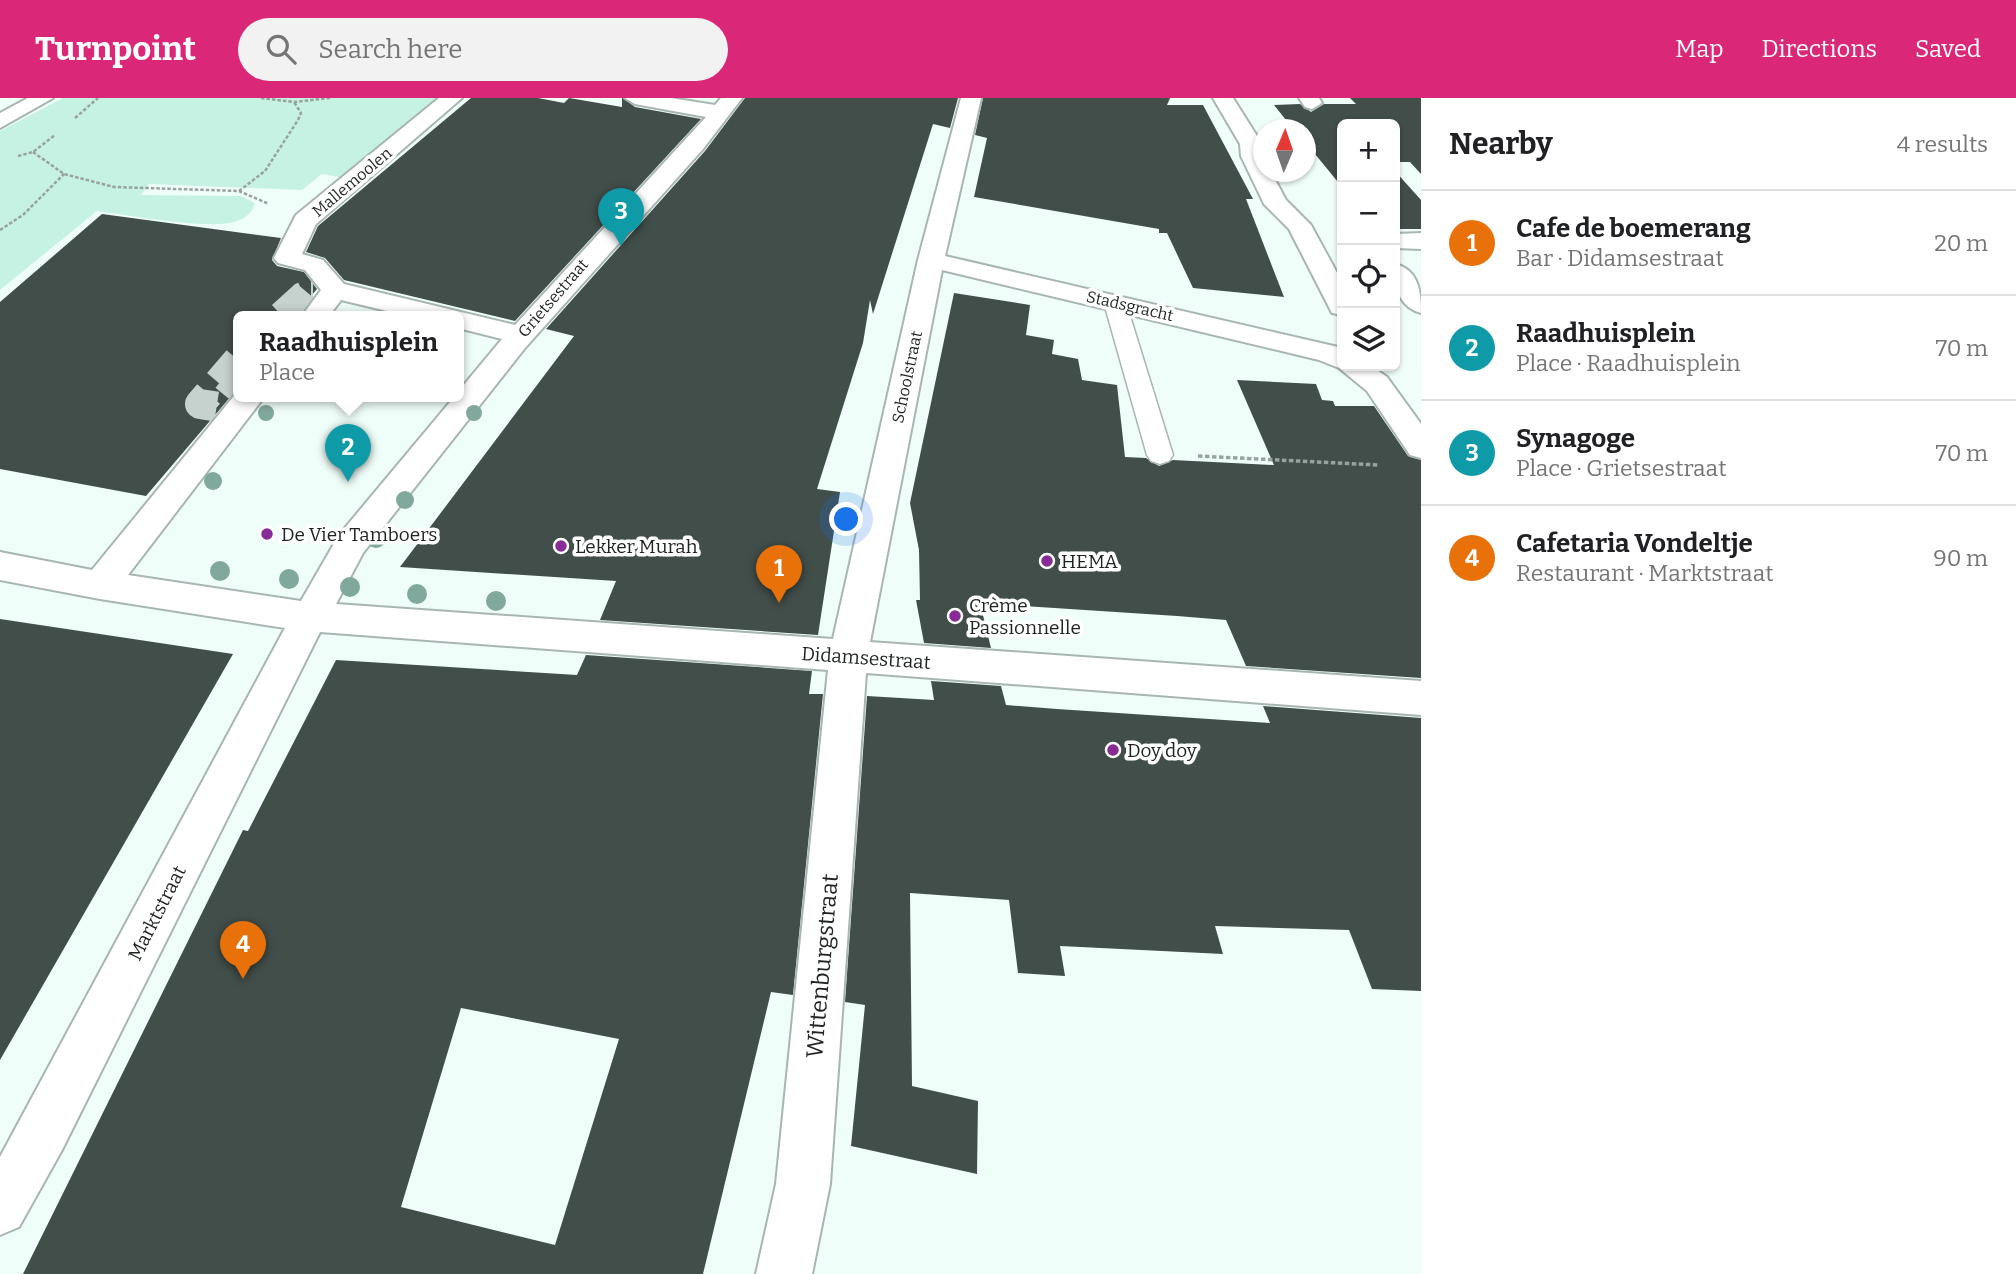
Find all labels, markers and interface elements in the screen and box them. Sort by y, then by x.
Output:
search box [238,18,728,81]
text: Turnpoint [35,29,196,69]
icon: search [262,30,300,68]
text: Search here [318,34,462,65]
text: Map [1675,35,1724,63]
text: Directions [1762,35,1877,63]
text: Saved [1915,35,1981,63]
north arrow [1253,119,1316,182]
map controls [1337,119,1400,371]
button: + [1337,119,1400,182]
text: Nearby [1449,126,1553,162]
text: 4 results [1897,130,1988,158]
street label: Mallemoolen [308,143,396,221]
button: − [1337,182,1400,245]
pin: 3 [598,188,644,246]
text: Cafe de boemerang [1516,213,1751,244]
text: 1 [1467,229,1477,257]
text: 20 m [1934,229,1988,257]
text: Bar · Didamsestraat [1516,244,1724,272]
button: locate [1337,245,1400,308]
street label: Grietsestraat [514,255,592,341]
street label: Stadsgracht [1085,287,1176,325]
button: layers [1337,308,1400,371]
popup [233,311,464,402]
text: Raadhuisplein [1516,318,1695,349]
text: Raadhuisplein [259,327,438,358]
street label: Schoolstraat [888,329,926,425]
text: 2 [1466,334,1478,362]
text: 70 m [1936,334,1988,362]
text: Place · Raadhuisplein [1516,349,1741,377]
text: Place [259,358,315,386]
text: Synagoge [1516,423,1635,454]
pin: 2 [325,424,371,482]
text: 3 [1465,439,1479,467]
text: 70 m [1936,439,1988,467]
text: Place · Grietsestraat [1516,454,1727,482]
your location [829,502,863,536]
place label: De Vier Tamboers [281,523,437,546]
marker: De Vier Tamboers [259,526,275,542]
text: Cafetaria Vondeltje [1516,528,1753,559]
place label: Lekker Murah [575,535,698,558]
marker: Lekker Murah [553,538,569,554]
text: 4 [1465,544,1479,572]
text: 90 m [1933,544,1988,572]
pin: 1 [756,545,802,603]
place label: HEMA [1061,550,1118,573]
marker: HEMA [1039,553,1055,569]
text: Restaurant · Marktstraat [1516,559,1774,587]
place label: Crème Passionnelle [969,594,1081,639]
marker: Crème Passionnelle [947,608,963,624]
street label: Didamsestraat [801,642,931,674]
place label: Doy doy [1127,739,1198,762]
marker: Doy doy [1105,742,1121,758]
street label: Marktstraat [123,862,191,964]
street label: Wittenburgstraat [800,873,844,1059]
pin: 4 [220,921,266,979]

